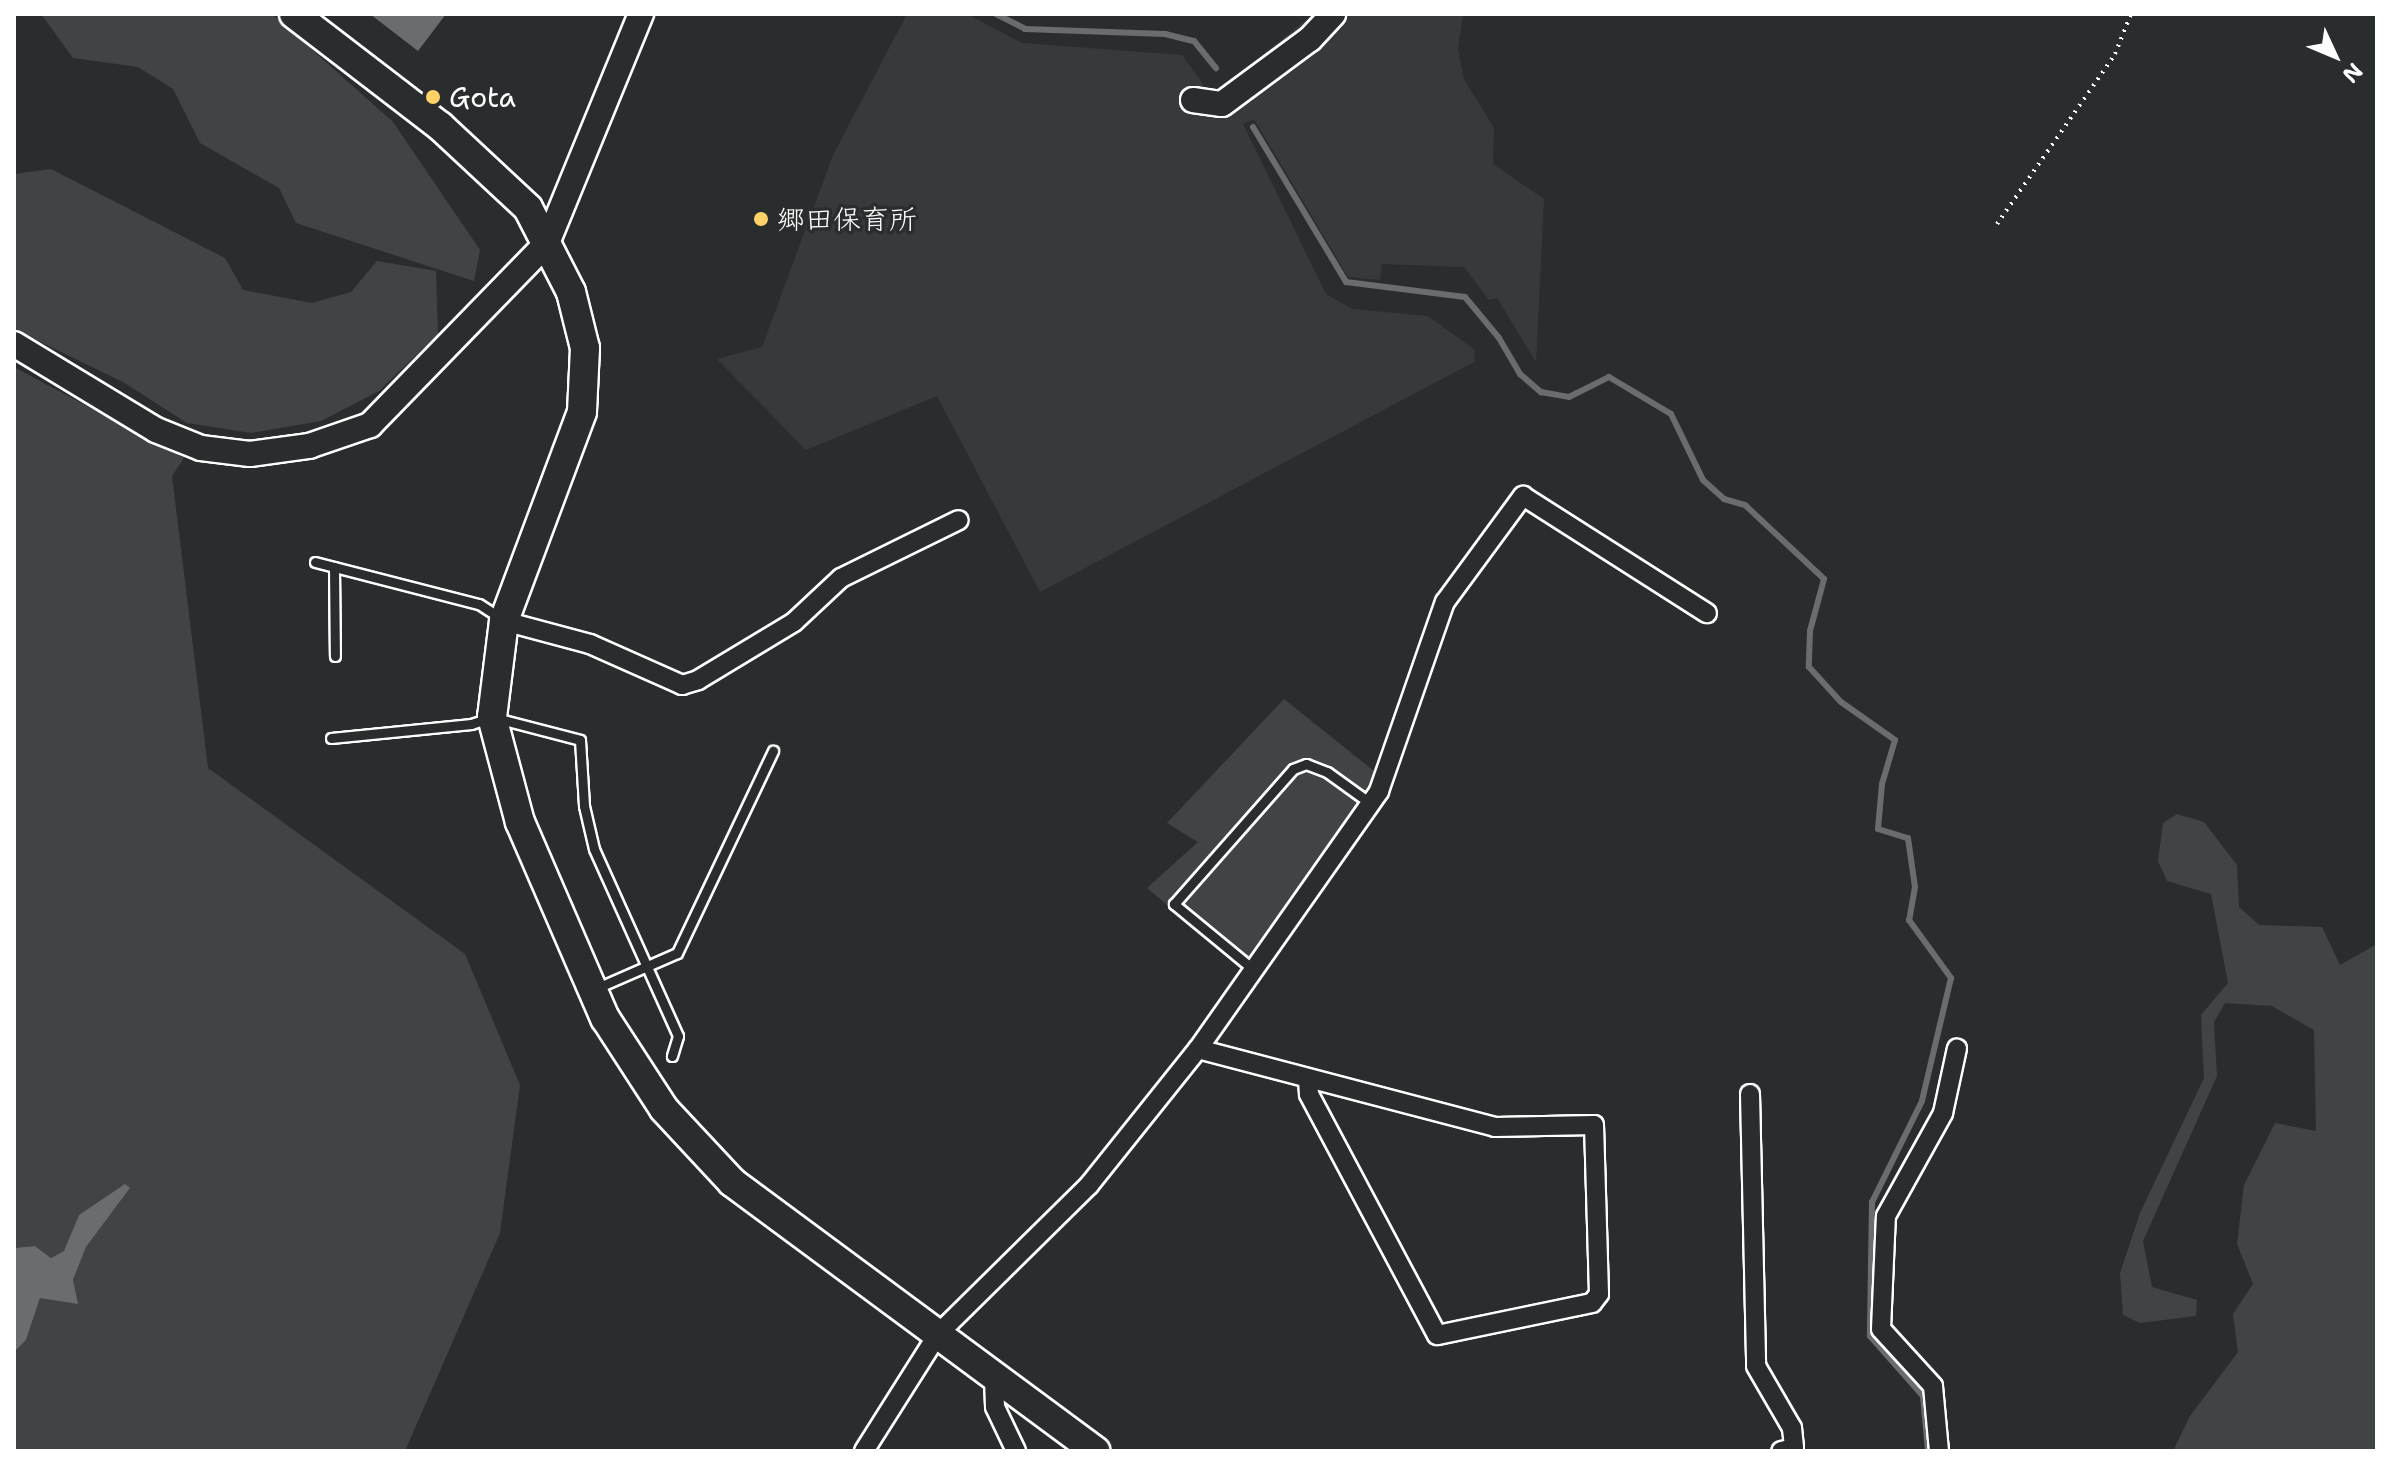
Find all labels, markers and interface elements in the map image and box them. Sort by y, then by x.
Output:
north arrow [2295,16,2375,96]
text: N [2336,57,2369,89]
place label: Gota [449,80,516,114]
marker: Gota [424,88,442,106]
place label: 郷田保育所 [777,202,917,236]
marker: 郷田保育所 [752,210,770,228]

